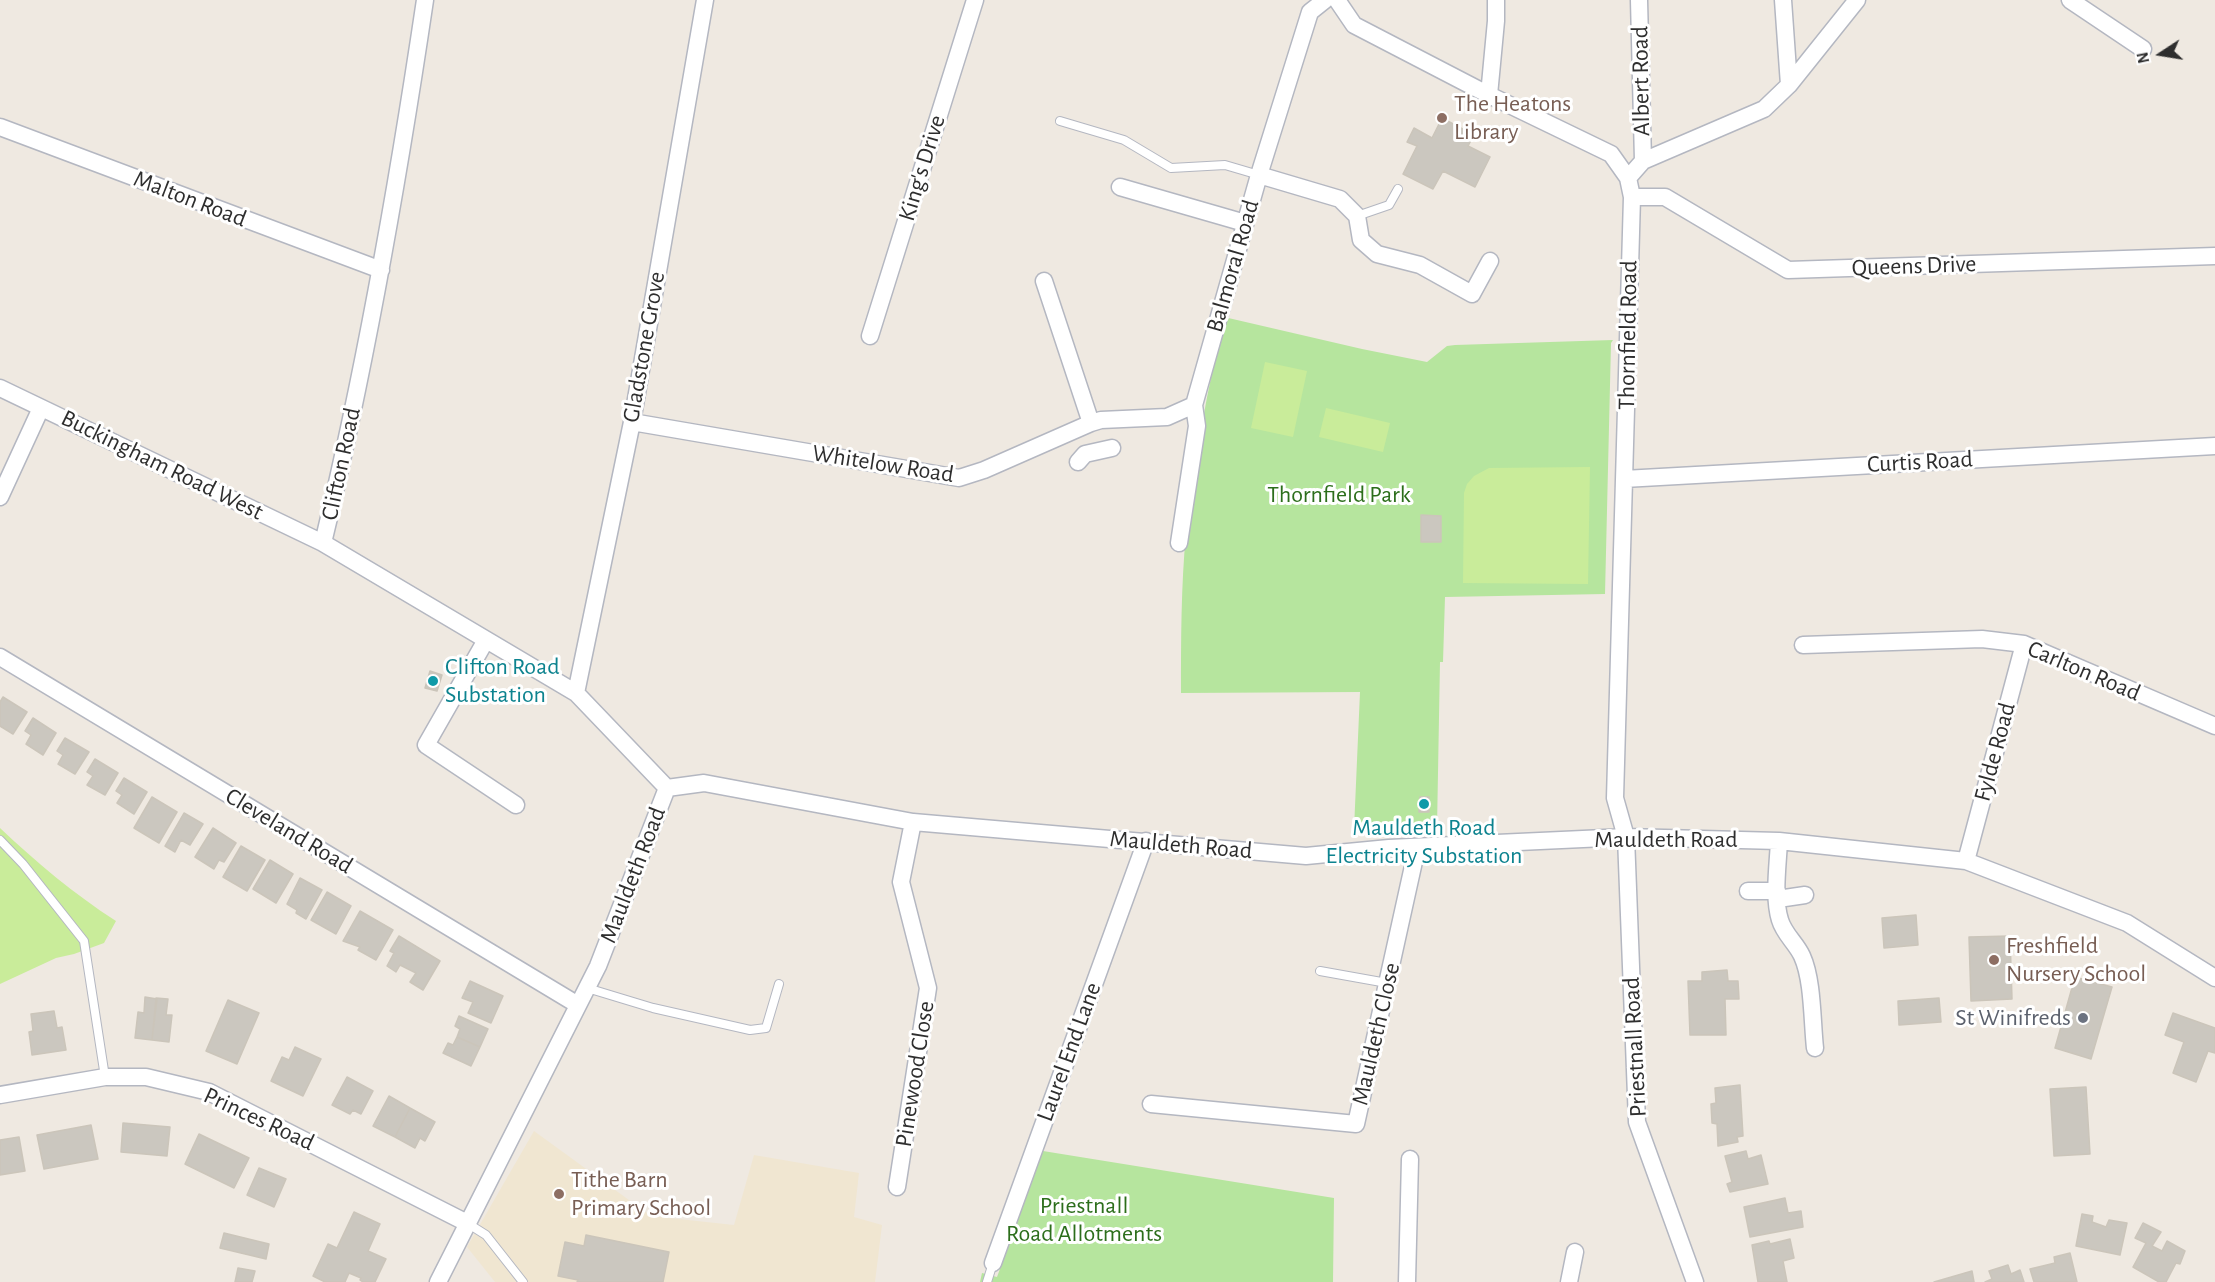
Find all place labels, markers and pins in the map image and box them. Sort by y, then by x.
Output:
place label: The Heatons Library [1454,90,1571,146]
marker: The Heatons Library [1435,111,1449,125]
place label: Clifton Road Substation [445,653,560,709]
marker: Clifton Road Substation [426,674,440,688]
marker: Mauldeth Road Electricity Substation [1417,797,1431,811]
place label: Mauldeth Road Electricity Substation [1326,814,1522,870]
place label: Freshfield Nursery School [2006,932,2146,988]
marker: Freshfield Nursery School [1987,953,2001,967]
place label: St Winifreds [1955,1004,2071,1032]
marker: St Winifreds [2076,1011,2090,1025]
place label: Tithe Barn Primary School [571,1166,711,1222]
marker: Tithe Barn Primary School [552,1187,566,1201]

